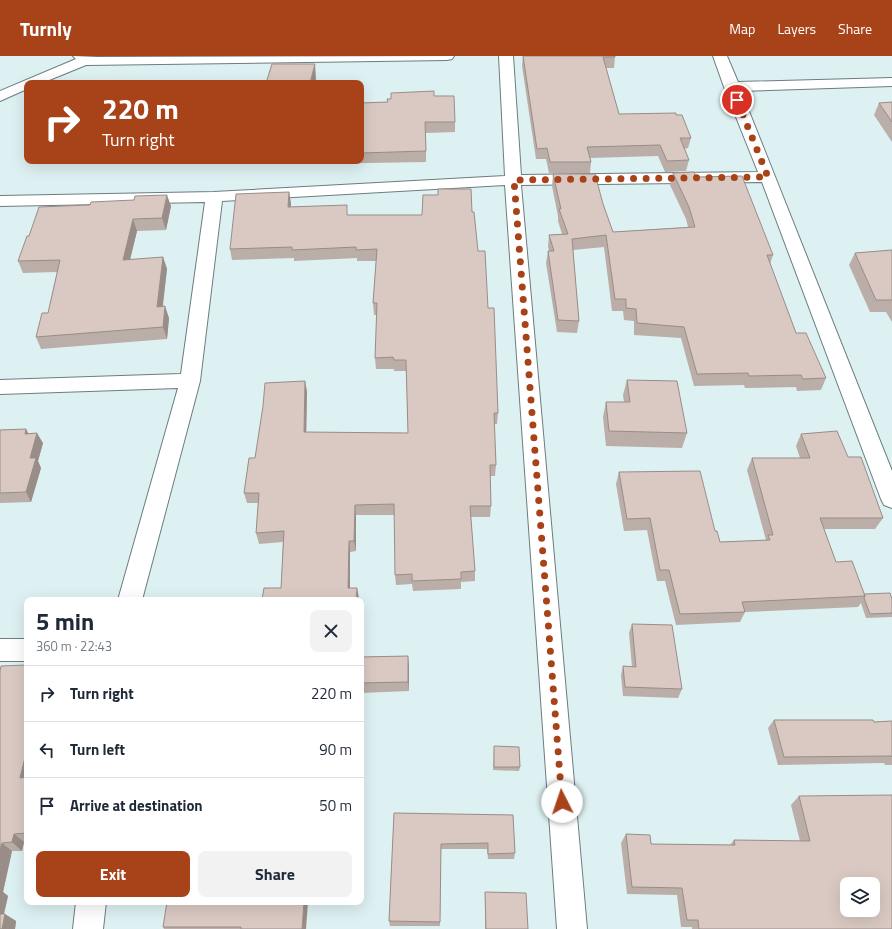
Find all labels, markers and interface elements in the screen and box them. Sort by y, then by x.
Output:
text: Turnly [20,14,72,43]
text: Map [729,18,755,39]
text: Layers [777,18,816,39]
text: Share [838,18,872,39]
pin [720,83,754,117]
text: 220 m [102,87,179,130]
icon: arrive [726,89,748,111]
icon: right [36,96,88,148]
text: Turn right [102,126,175,153]
text: 5 min [36,603,94,639]
button: close [310,610,352,652]
text: 360 m · 22:43 [36,636,112,656]
text: Turn right [70,682,134,705]
text: 220 m [311,682,352,705]
icon: right [36,683,58,705]
text: Turn left [70,738,125,761]
text: 90 m [319,738,352,761]
icon: left [36,739,58,761]
position arrow [541,781,583,823]
text: Arrive at destination [70,794,203,817]
text: 50 m [319,794,352,817]
icon: arrive [36,795,58,817]
button: Exit [36,851,190,897]
button: Share [198,851,352,897]
map controls [840,877,880,917]
button: layers [840,877,880,917]

